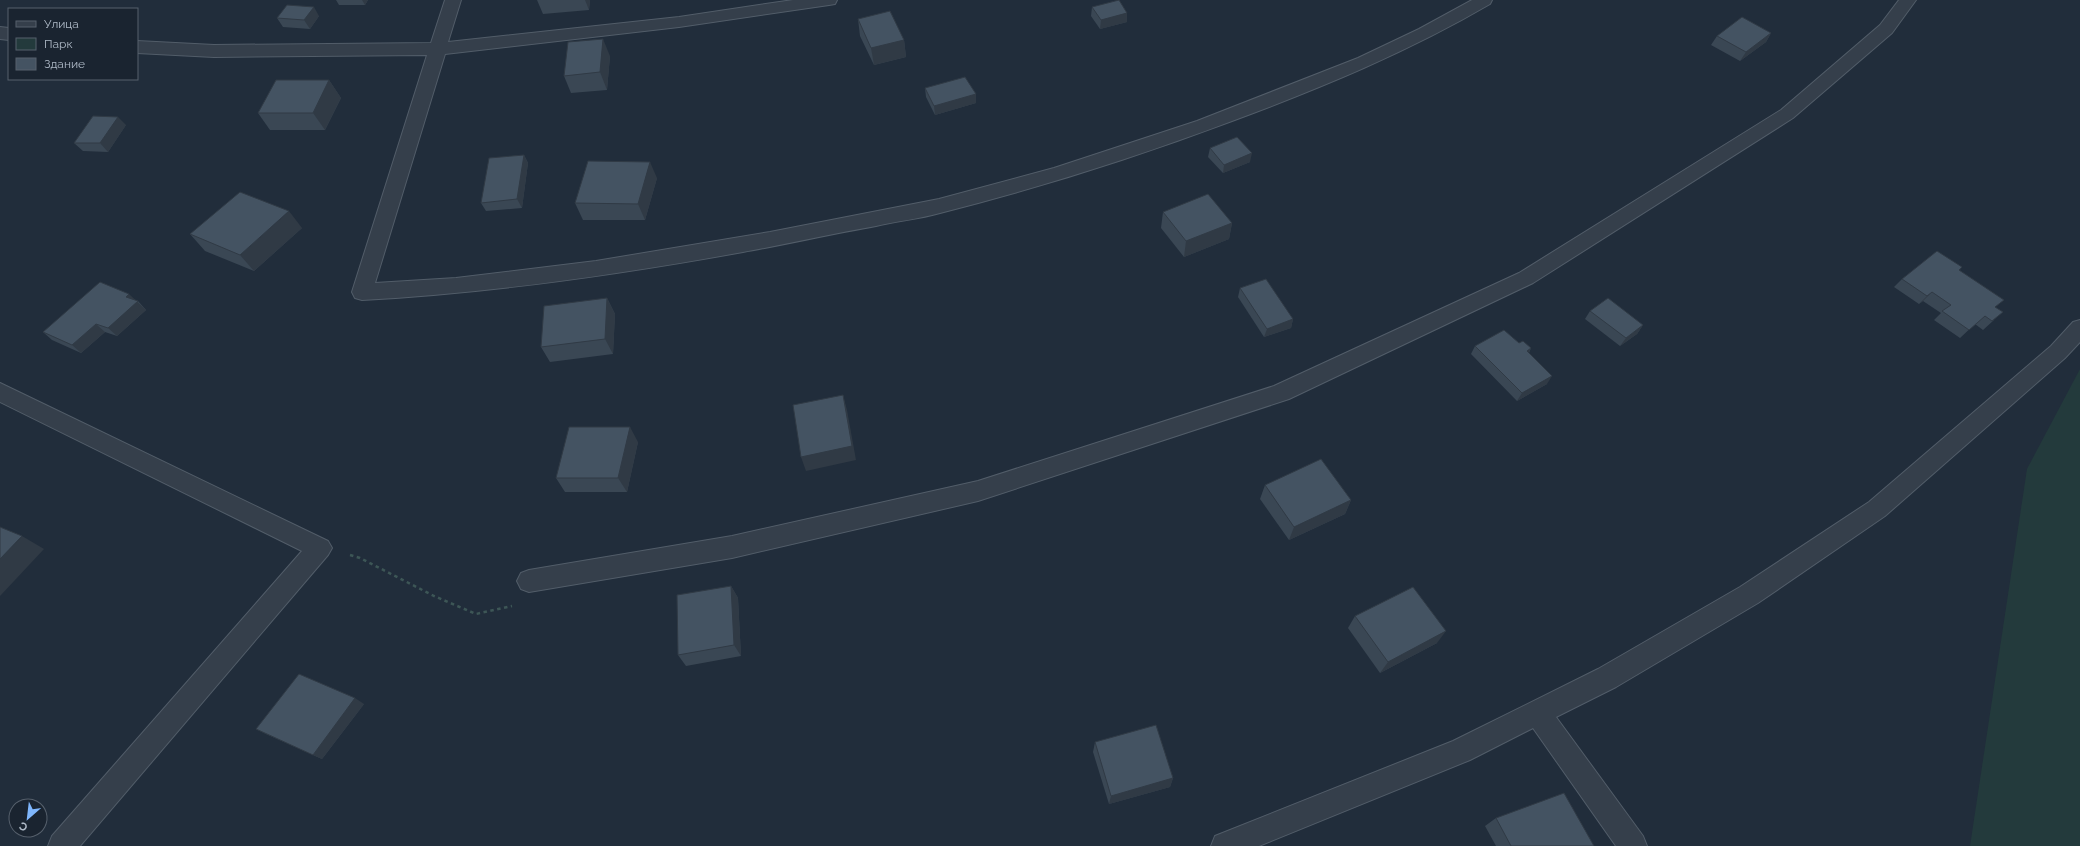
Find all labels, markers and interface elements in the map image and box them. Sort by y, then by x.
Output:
legend [8,8,138,80]
text: Улица [44,17,79,31]
text: Парк [44,37,73,51]
text: Здание [44,57,85,71]
north arrow [8,798,48,838]
text: С [17,819,30,834]

